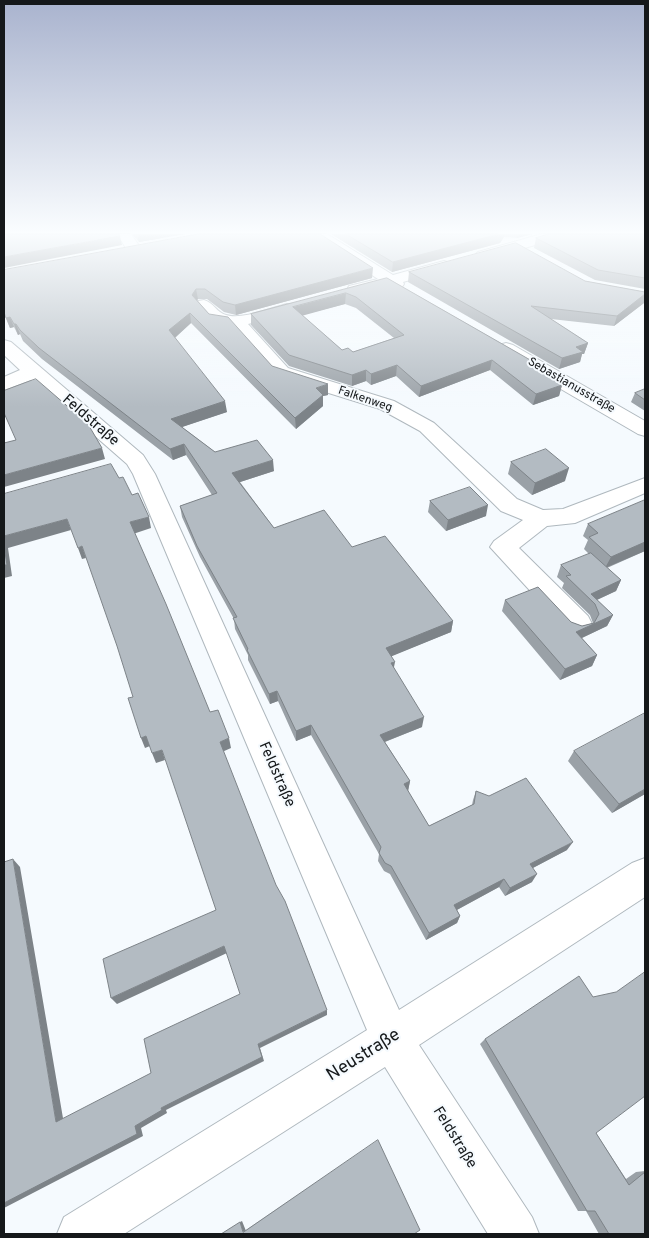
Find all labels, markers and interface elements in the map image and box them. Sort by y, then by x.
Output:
street label: Sebastianusstraße [525,355,617,417]
street label: Falkenweg [336,384,394,416]
street label: Feldstraße [58,391,122,451]
street label: Feldstraße [254,740,298,810]
street label: Neustraße [323,1025,405,1087]
street label: Feldstraße [428,1104,480,1172]

